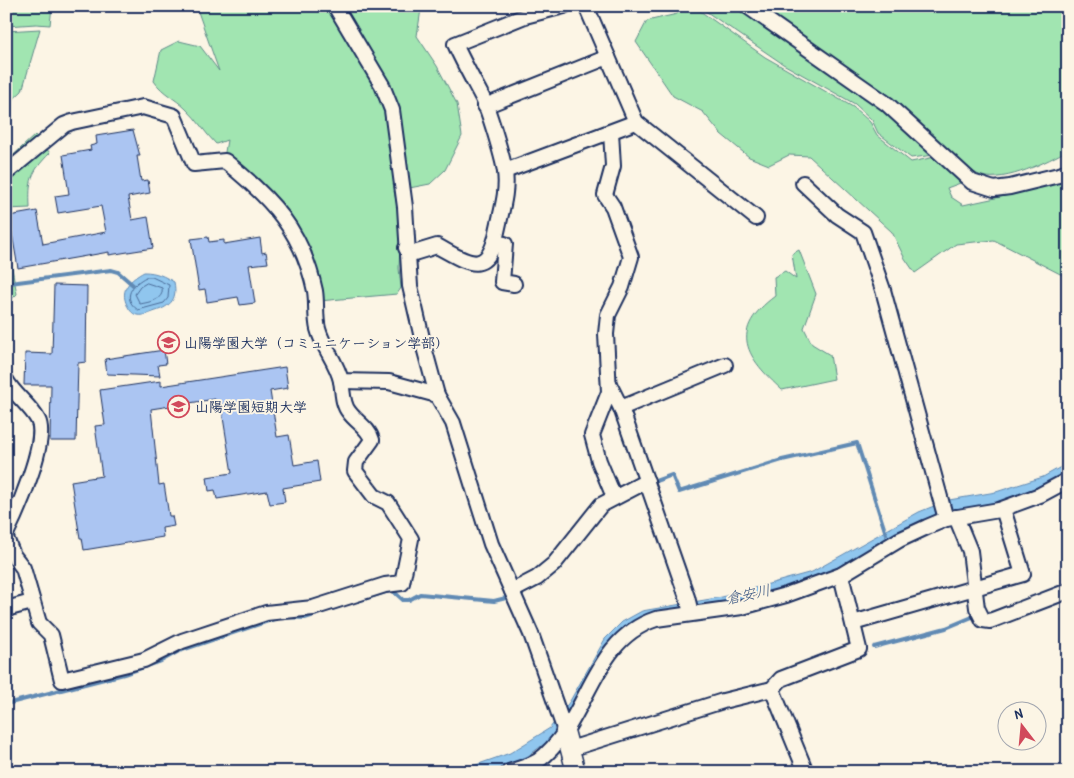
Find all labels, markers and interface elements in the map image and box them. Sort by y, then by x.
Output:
school or university icon: 山陽学園大学（コミュニケーション学部） [156,330,180,354]
place label: 山陽学園大学（コミュニケーション学部） [184,333,449,352]
school or university icon: 山陽学園短期大学 [167,394,191,418]
place label: 山陽学園短期大学 [195,397,307,416]
water label: 倉安川 [724,579,772,609]
north arrow [996,700,1046,750]
text: N [1012,703,1025,723]

